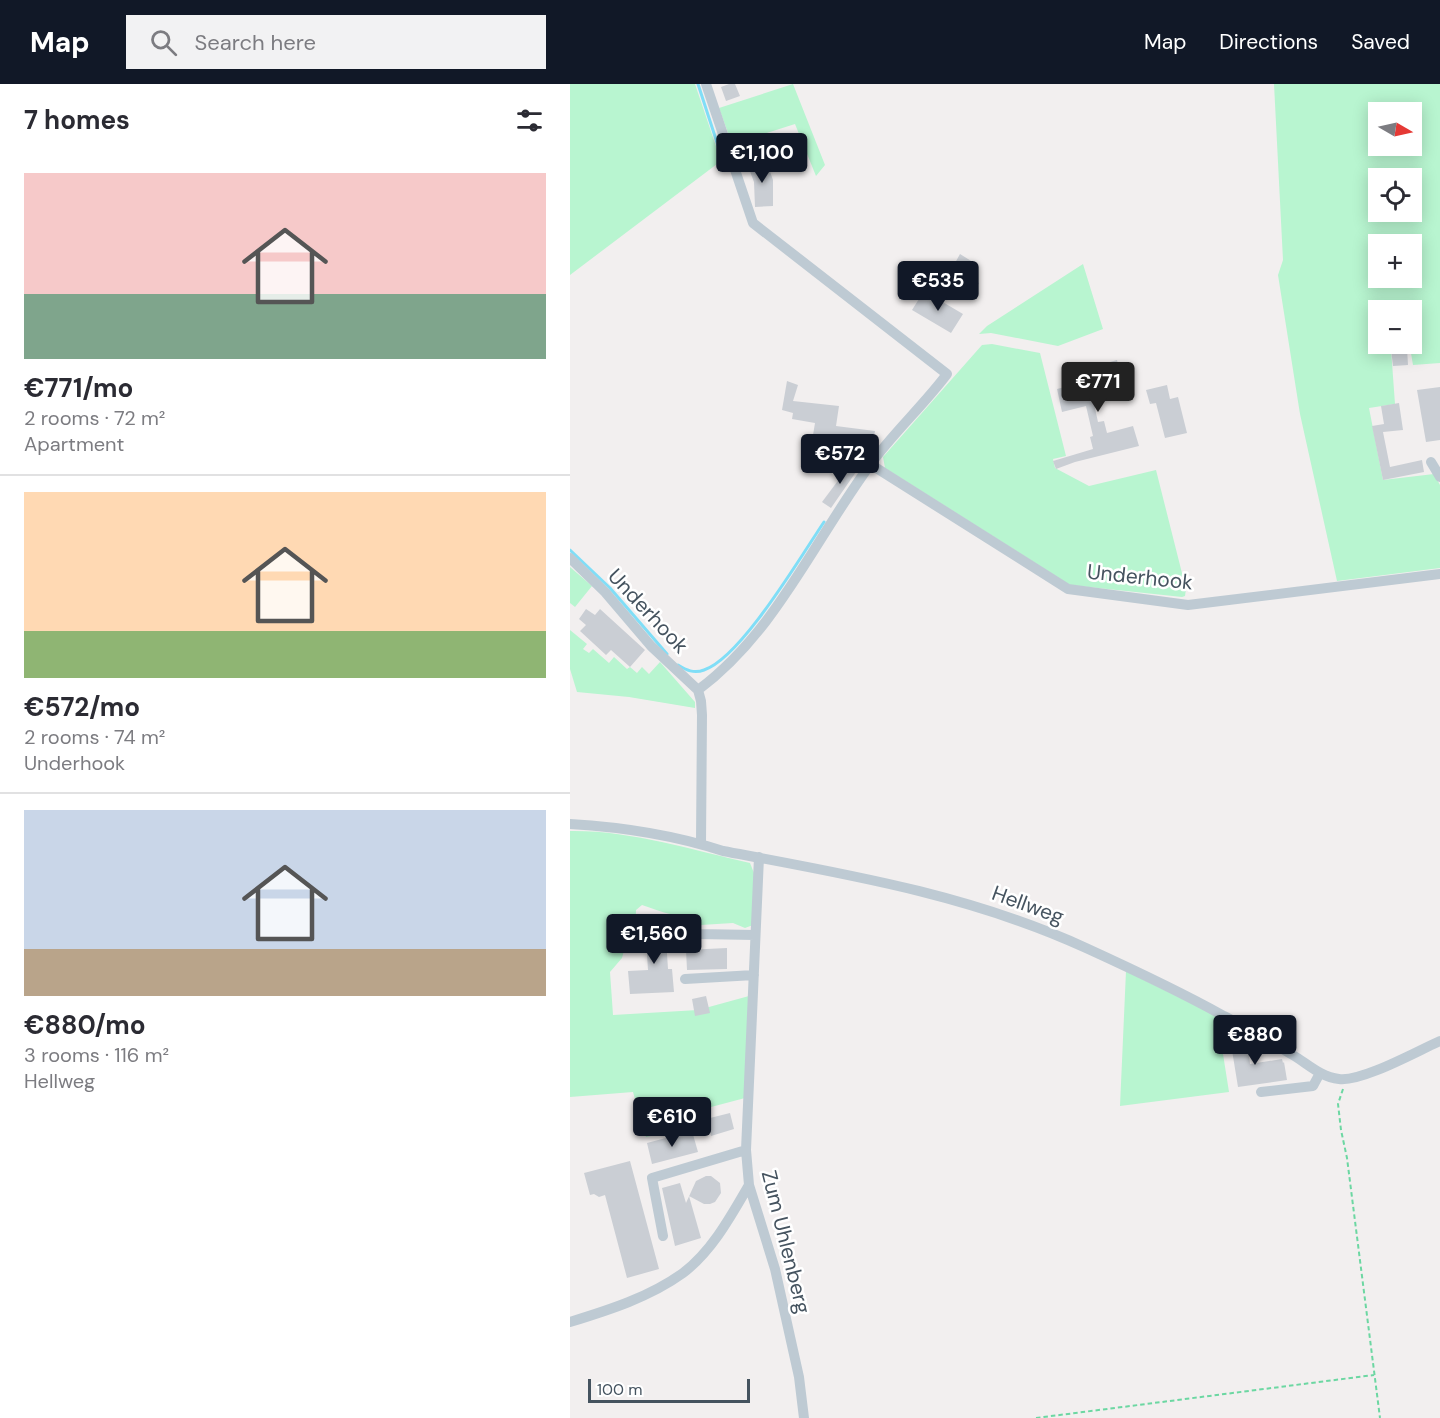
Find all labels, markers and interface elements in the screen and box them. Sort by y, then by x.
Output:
search box [126,15,546,69]
text: Map [30,24,90,61]
icon: search [147,26,180,59]
text: Search here [195,28,316,57]
text: Map [1144,28,1186,56]
text: Directions [1219,28,1318,56]
text: Saved [1351,28,1410,56]
north arrow [1368,102,1422,156]
map controls [1368,102,1422,354]
text: 7 homes [24,103,130,137]
icon: filters [513,104,546,137]
pin: €1,100 [713,133,811,184]
text: €1,100 [730,139,794,165]
button: locate [1368,168,1422,222]
icon: home [231,212,339,320]
button: + [1368,234,1422,288]
pin: €535 [902,261,974,312]
text: €535 [912,267,964,293]
button: − [1368,300,1422,354]
pin: €771 [1062,362,1134,413]
text: €771 [1076,368,1120,394]
text: €771/mo [24,371,133,405]
text: 2 rooms · 72 m² [24,405,165,431]
text: Apartment [24,431,124,457]
pin: €572 [804,434,876,485]
text: €572 [815,440,865,466]
icon: home [231,531,339,639]
street label: Underhook [1086,558,1195,597]
street label: Underhook [602,563,695,660]
text: €572/mo [24,690,140,724]
text: 2 rooms · 74 m² [24,724,165,750]
text: Underhook [24,750,125,776]
icon: home [231,849,339,957]
street label: Hellweg [988,879,1068,931]
pin: €1,560 [605,914,703,965]
text: €1,560 [620,920,688,946]
text: €880/mo [24,1008,146,1042]
pin: €880 [1219,1015,1291,1066]
text: €880 [1227,1021,1283,1047]
text: 3 rooms · 116 m² [24,1042,169,1068]
text: Hellweg [24,1068,95,1094]
pin: €610 [636,1097,708,1148]
text: €610 [647,1103,697,1129]
street label: Zum Uhlenberg [755,1168,817,1317]
scale bar [588,1376,750,1404]
text: 100 m [597,1379,642,1400]

